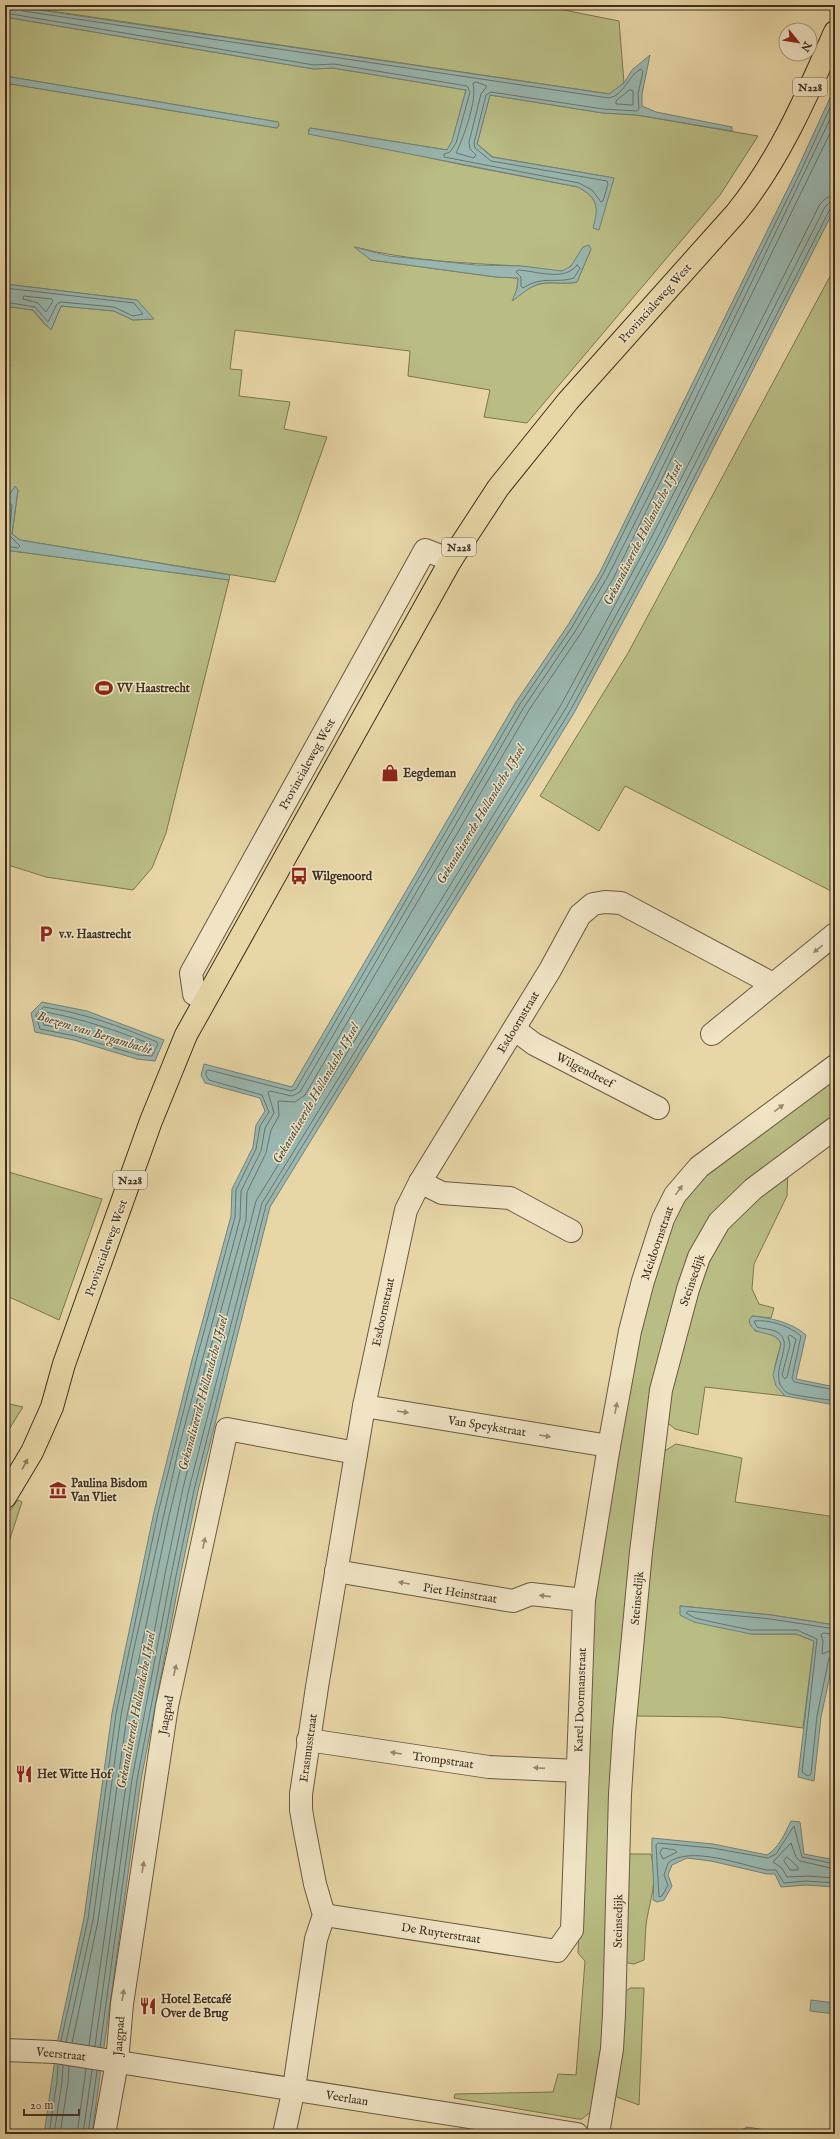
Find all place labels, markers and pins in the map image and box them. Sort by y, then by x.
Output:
sports icon: VV Haastrecht [94,678,114,698]
place label: VV Haastrecht [116,681,191,696]
shop icon: Eegdeman [380,763,400,783]
place label: Eegdeman [403,766,457,782]
bus stop icon: Wilgenoord [289,866,309,886]
place label: Wilgenoord [311,869,373,885]
parking icon: v.v. Haastrecht [36,924,56,944]
place label: v.v. Haastrecht [58,927,132,942]
place label: Paulina Bisdom Van Vliet [70,1476,148,1505]
museum icon: Paulina Bisdom Van Vliet [48,1480,68,1500]
restaurant icon: Het Witte Hof [14,1764,34,1784]
place label: Het Witte Hof [37,1767,114,1782]
place label: Hotel Eetcafé Over de Brug [161,1992,232,2022]
restaurant icon: Hotel Eetcafé Over de Brug [138,1996,158,2016]

